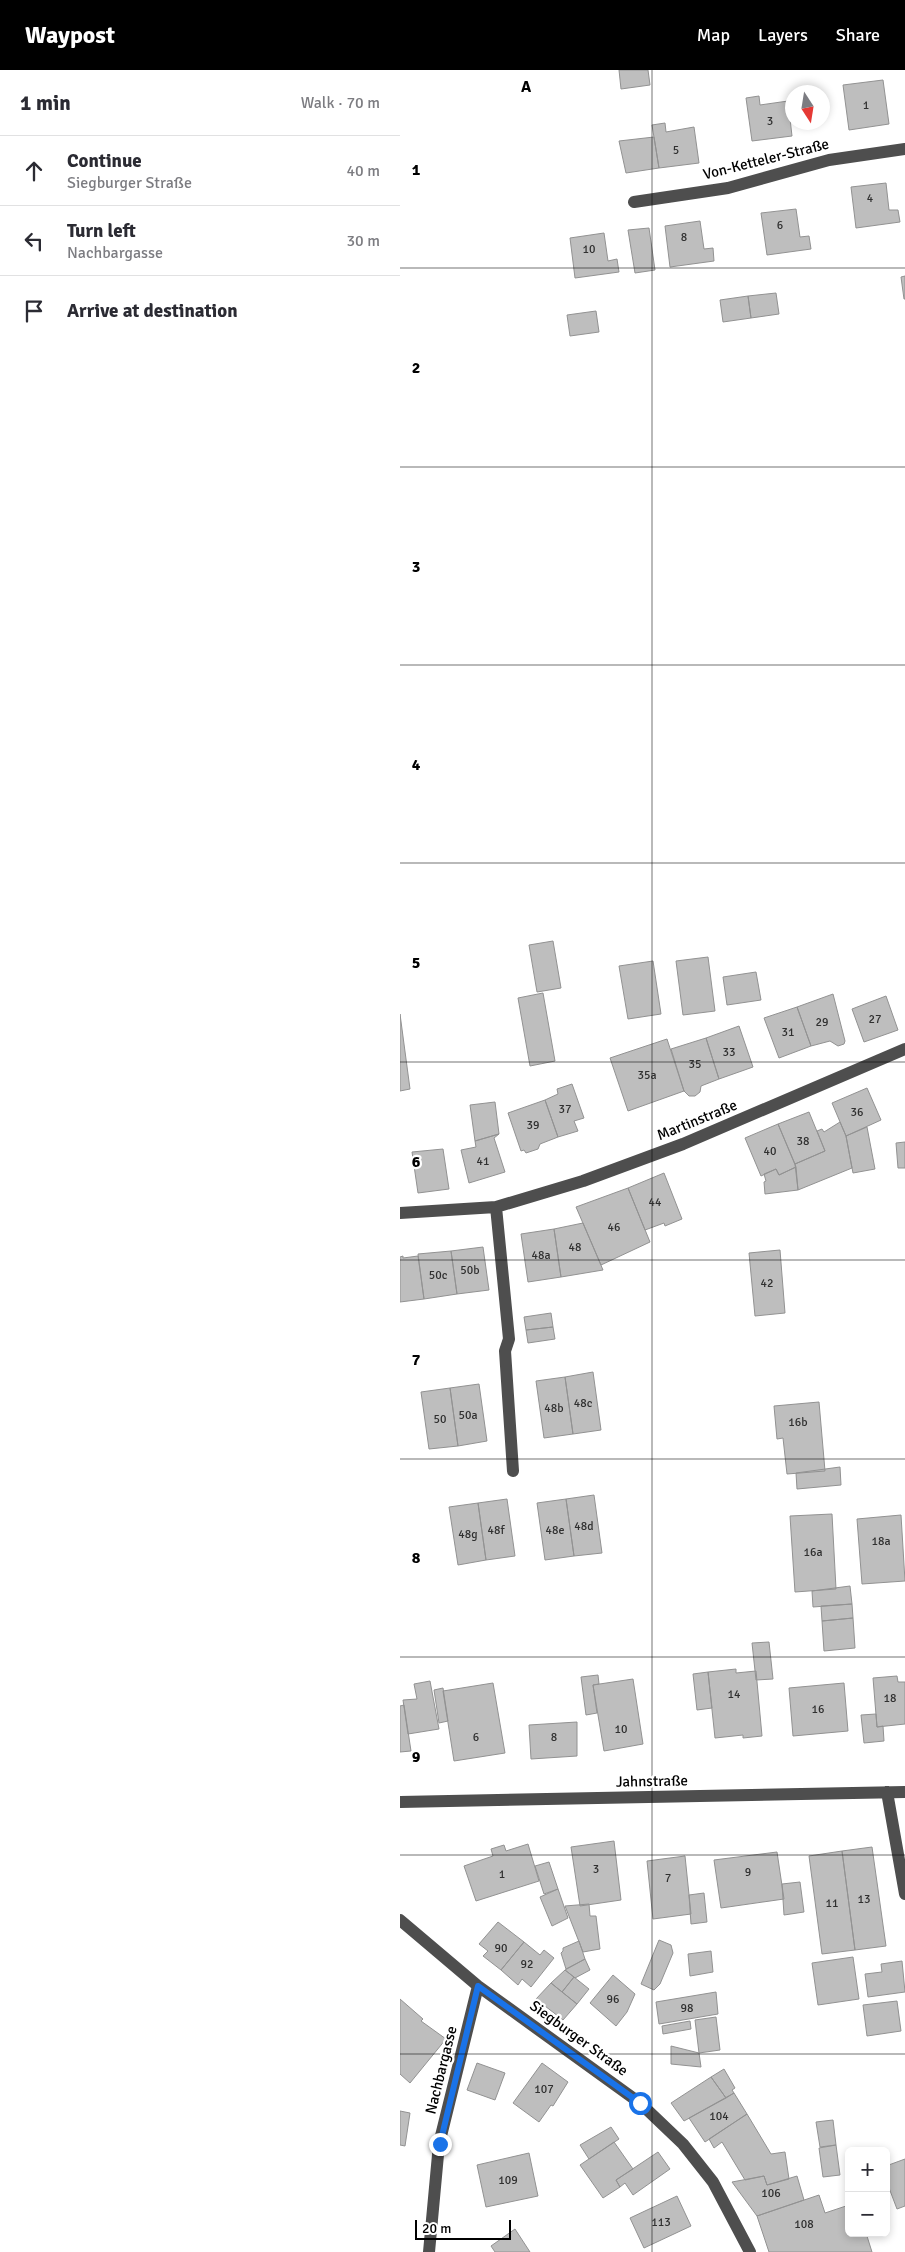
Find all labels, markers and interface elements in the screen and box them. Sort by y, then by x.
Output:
text: Waypost [25,20,115,50]
text: Map [697,24,730,46]
text: Layers [758,24,808,46]
text: Share [836,24,880,46]
text: A [521,77,532,97]
north arrow [785,85,830,130]
text: 1 min [20,90,71,116]
text: Walk · 70 m [301,93,380,113]
house number: 1 [863,98,869,113]
house number: 3 [767,114,773,129]
street label: Von-Ketteler-Straße [701,135,831,183]
house number: 5 [673,143,679,158]
text: Continue [67,149,142,173]
icon: ahead [20,157,48,185]
text: 1 [412,160,421,180]
text: 40 m [346,161,380,181]
text: Siegburger Straße [67,173,192,193]
house number: 4 [867,191,874,206]
house number: 6 [777,218,783,233]
text: Turn left [67,219,136,243]
icon: left [20,227,48,255]
house number: 8 [681,230,687,245]
text: 30 m [346,231,380,251]
house number: 10 [583,242,595,257]
text: Nachbargasse [67,243,163,263]
icon: arrive [20,297,48,325]
text: Arrive at destination [67,299,238,323]
text: 2 [412,358,420,378]
text: 3 [412,557,420,577]
text: 4 [412,755,421,775]
text: 5 [412,953,420,973]
house number: 27 [869,1012,881,1027]
house number: 29 [816,1015,828,1030]
house number: 31 [782,1025,794,1040]
house number: 33 [723,1045,735,1060]
house number: 35 [689,1057,701,1072]
house number: 35a [637,1068,657,1083]
street label: Martinstraße [654,1096,740,1144]
house number: 37 [559,1102,571,1117]
house number: 36 [851,1105,863,1120]
house number: 39 [527,1118,539,1133]
house number: 38 [797,1134,809,1149]
house number: 40 [764,1144,776,1159]
text: 6 [412,1152,421,1172]
house number: 41 [477,1154,489,1169]
house number: 44 [649,1195,662,1210]
house number: 46 [608,1220,620,1235]
house number: 48 [569,1240,581,1255]
house number: 48a [531,1248,551,1263]
house number: 50b [460,1263,480,1278]
house number: 50c [429,1268,448,1283]
house number: 42 [761,1276,773,1291]
text: 7 [412,1350,421,1370]
house number: 48c [574,1396,593,1411]
house number: 48b [544,1401,564,1416]
house number: 50a [458,1408,478,1423]
house number: 50 [434,1412,446,1427]
house number: 16b [788,1415,808,1430]
house number: 48d [574,1519,594,1534]
house number: 48f [488,1523,505,1538]
house number: 48e [546,1523,564,1538]
house number: 48g [458,1527,478,1542]
house number: 18a [871,1534,891,1549]
house number: 16a [803,1545,823,1560]
text: 8 [412,1548,421,1568]
house number: 14 [728,1687,741,1702]
house number: 18 [884,1691,896,1706]
house number: 16 [812,1702,824,1717]
house number: 10 [615,1722,627,1737]
house number: 6 [473,1730,479,1745]
house number: 8 [551,1730,557,1745]
text: 9 [412,1747,421,1767]
street label: Jahnstraße [616,1771,688,1791]
house number: 3 [593,1862,599,1877]
house number: 9 [745,1865,751,1880]
house number: 1 [499,1867,505,1882]
house number: 7 [665,1871,671,1886]
house number: 13 [858,1892,870,1907]
house number: 11 [826,1896,838,1911]
house number: 90 [495,1941,507,1956]
house number: 92 [521,1957,533,1972]
house number: 96 [607,1992,619,2007]
street label: Siegburger Straße [526,1996,632,2080]
house number: 98 [681,2001,693,2016]
street label: Nachbargasse [421,2024,461,2116]
house number: 107 [534,2082,554,2097]
route start [629,2092,652,2115]
house number: 104 [709,2109,729,2124]
route end [429,2133,452,2156]
map controls [845,2147,890,2237]
button: + [845,2147,890,2192]
house number: 109 [498,2173,518,2188]
house number: 106 [761,2186,781,2201]
button: − [845,2192,890,2237]
house number: 113 [651,2215,671,2230]
scale bar [415,2217,511,2240]
house number: 108 [794,2217,814,2232]
text: 20 m [422,2220,451,2237]

